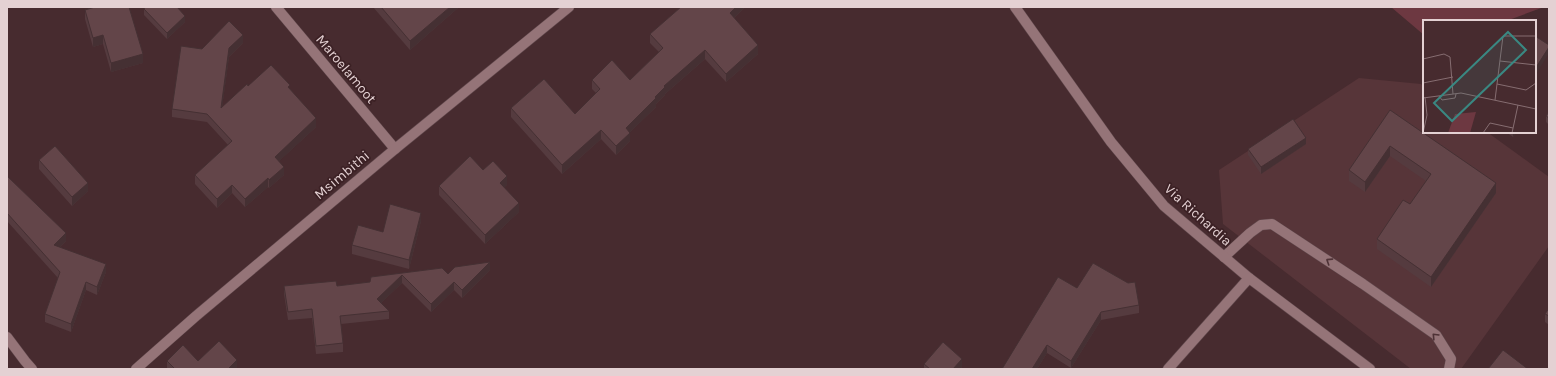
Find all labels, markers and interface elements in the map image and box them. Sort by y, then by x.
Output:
inset map [1423,20,1536,133]
street label: Maroelamoot [312,31,380,107]
street label: Msimbithi [311,147,373,203]
street label: Via Richardia [1161,180,1235,250]
one-way arrow [1326,259,1333,266]
one-way arrow [1432,333,1440,340]

